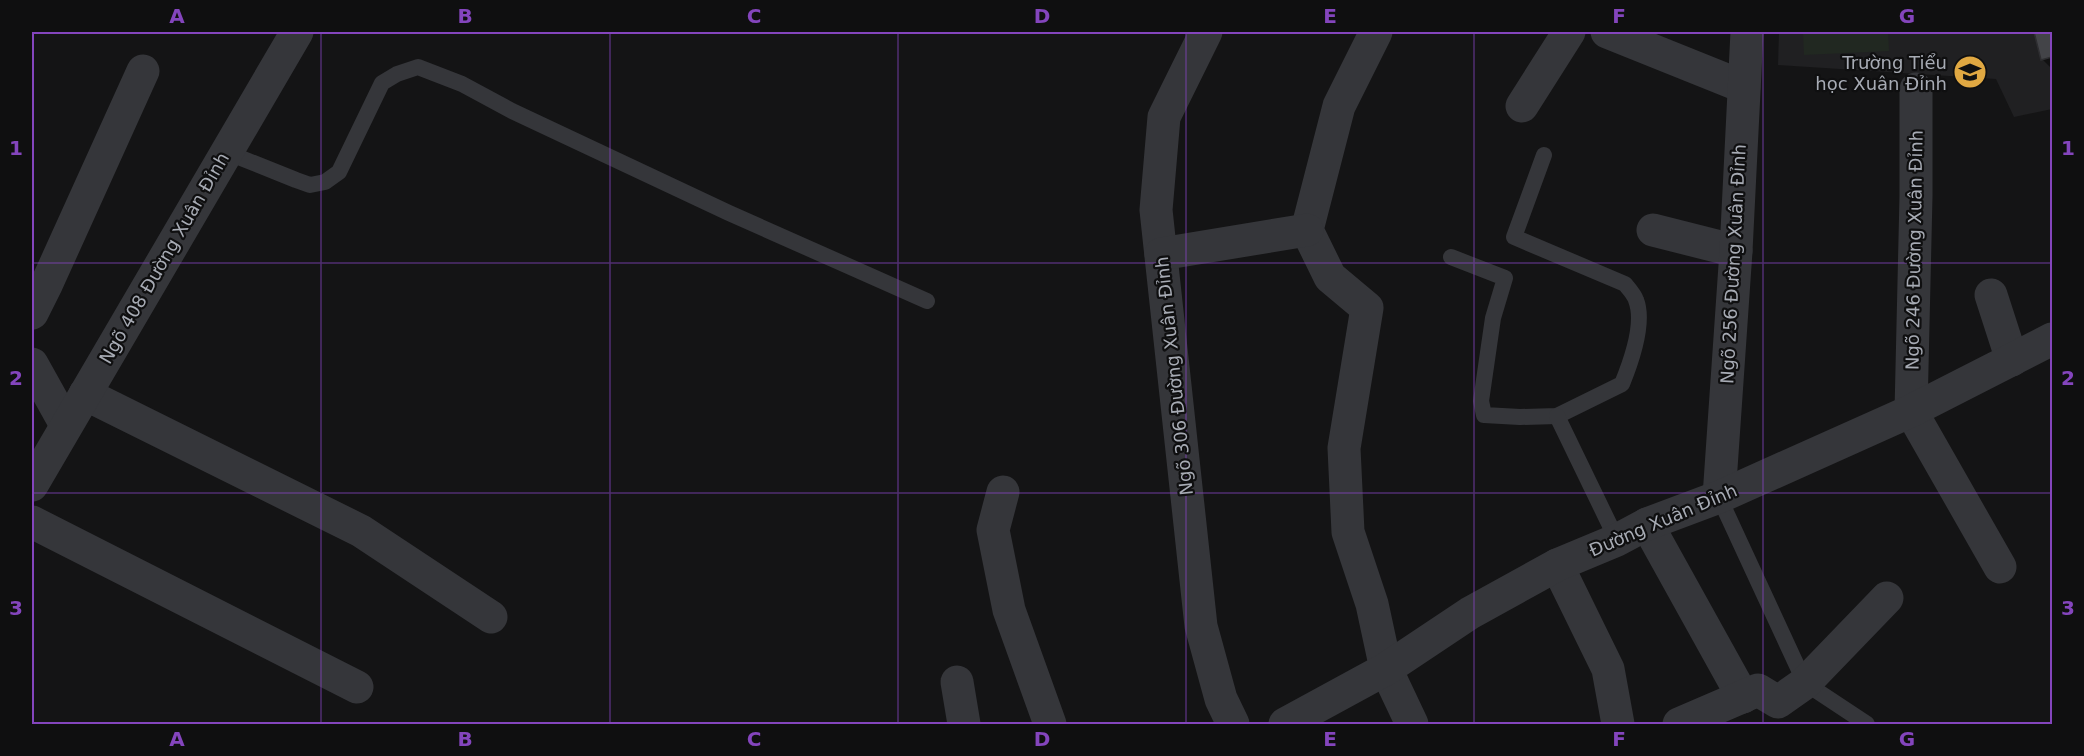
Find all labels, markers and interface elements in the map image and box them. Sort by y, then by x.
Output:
text: A [169,4,185,28]
text: B [457,4,473,28]
text: C [747,4,761,28]
text: D [1034,4,1050,28]
text: E [1323,4,1337,28]
text: F [1612,4,1626,28]
text: G [1899,4,1915,28]
place label: Trường Tiểu học Xuân Đỉnh [1815,52,1947,94]
school or university icon: Trường Tiểu học Xuân Đỉnh [1952,54,1988,90]
street label: Ngõ 246 Đường Xuân Đỉnh [1901,130,1927,370]
text: 1 [9,136,23,160]
text: 1 [2061,136,2075,160]
street label: Ngõ 256 Đường Xuân Đỉnh [1716,143,1750,385]
street label: Ngõ 408 Đường Xuân Đỉnh [95,149,233,367]
street label: Ngõ 306 Đường Xuân Đỉnh [1151,255,1197,497]
text: 2 [9,366,23,390]
text: 2 [2061,366,2075,390]
street label: Đường Xuân Đỉnh [1586,479,1740,561]
text: 3 [9,596,23,620]
text: 3 [2061,596,2075,620]
text: A [169,727,185,751]
text: B [457,727,473,751]
text: C [747,727,761,751]
text: D [1034,727,1050,751]
text: E [1323,727,1337,751]
text: F [1612,727,1626,751]
text: G [1899,727,1915,751]

